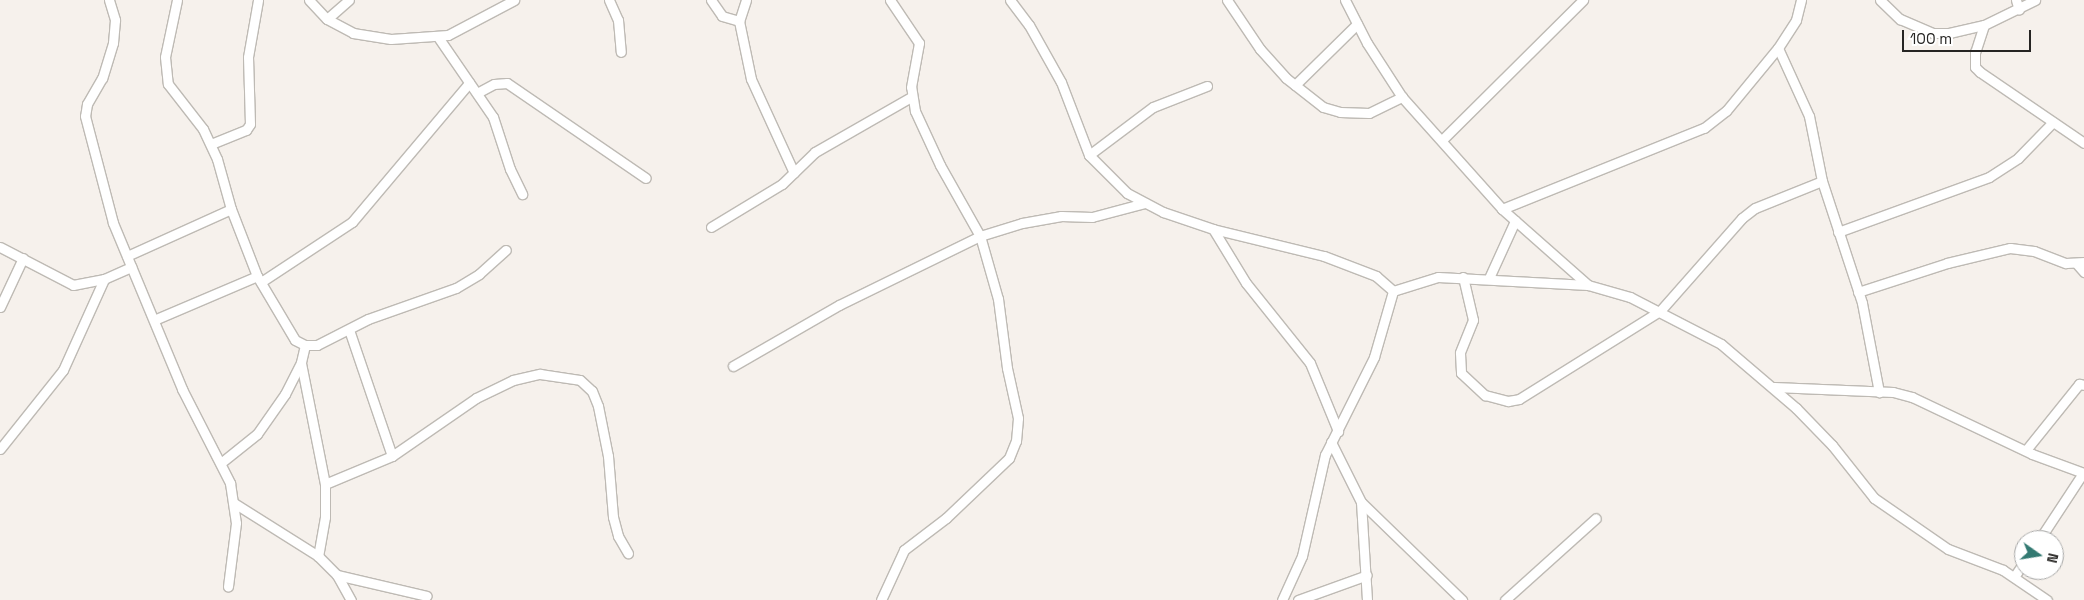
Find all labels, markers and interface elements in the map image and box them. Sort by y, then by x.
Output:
scale bar [1904,20,2033,52]
text: 100 m [1910,29,1952,48]
north arrow [2014,530,2064,580]
text: N [2043,552,2062,565]

